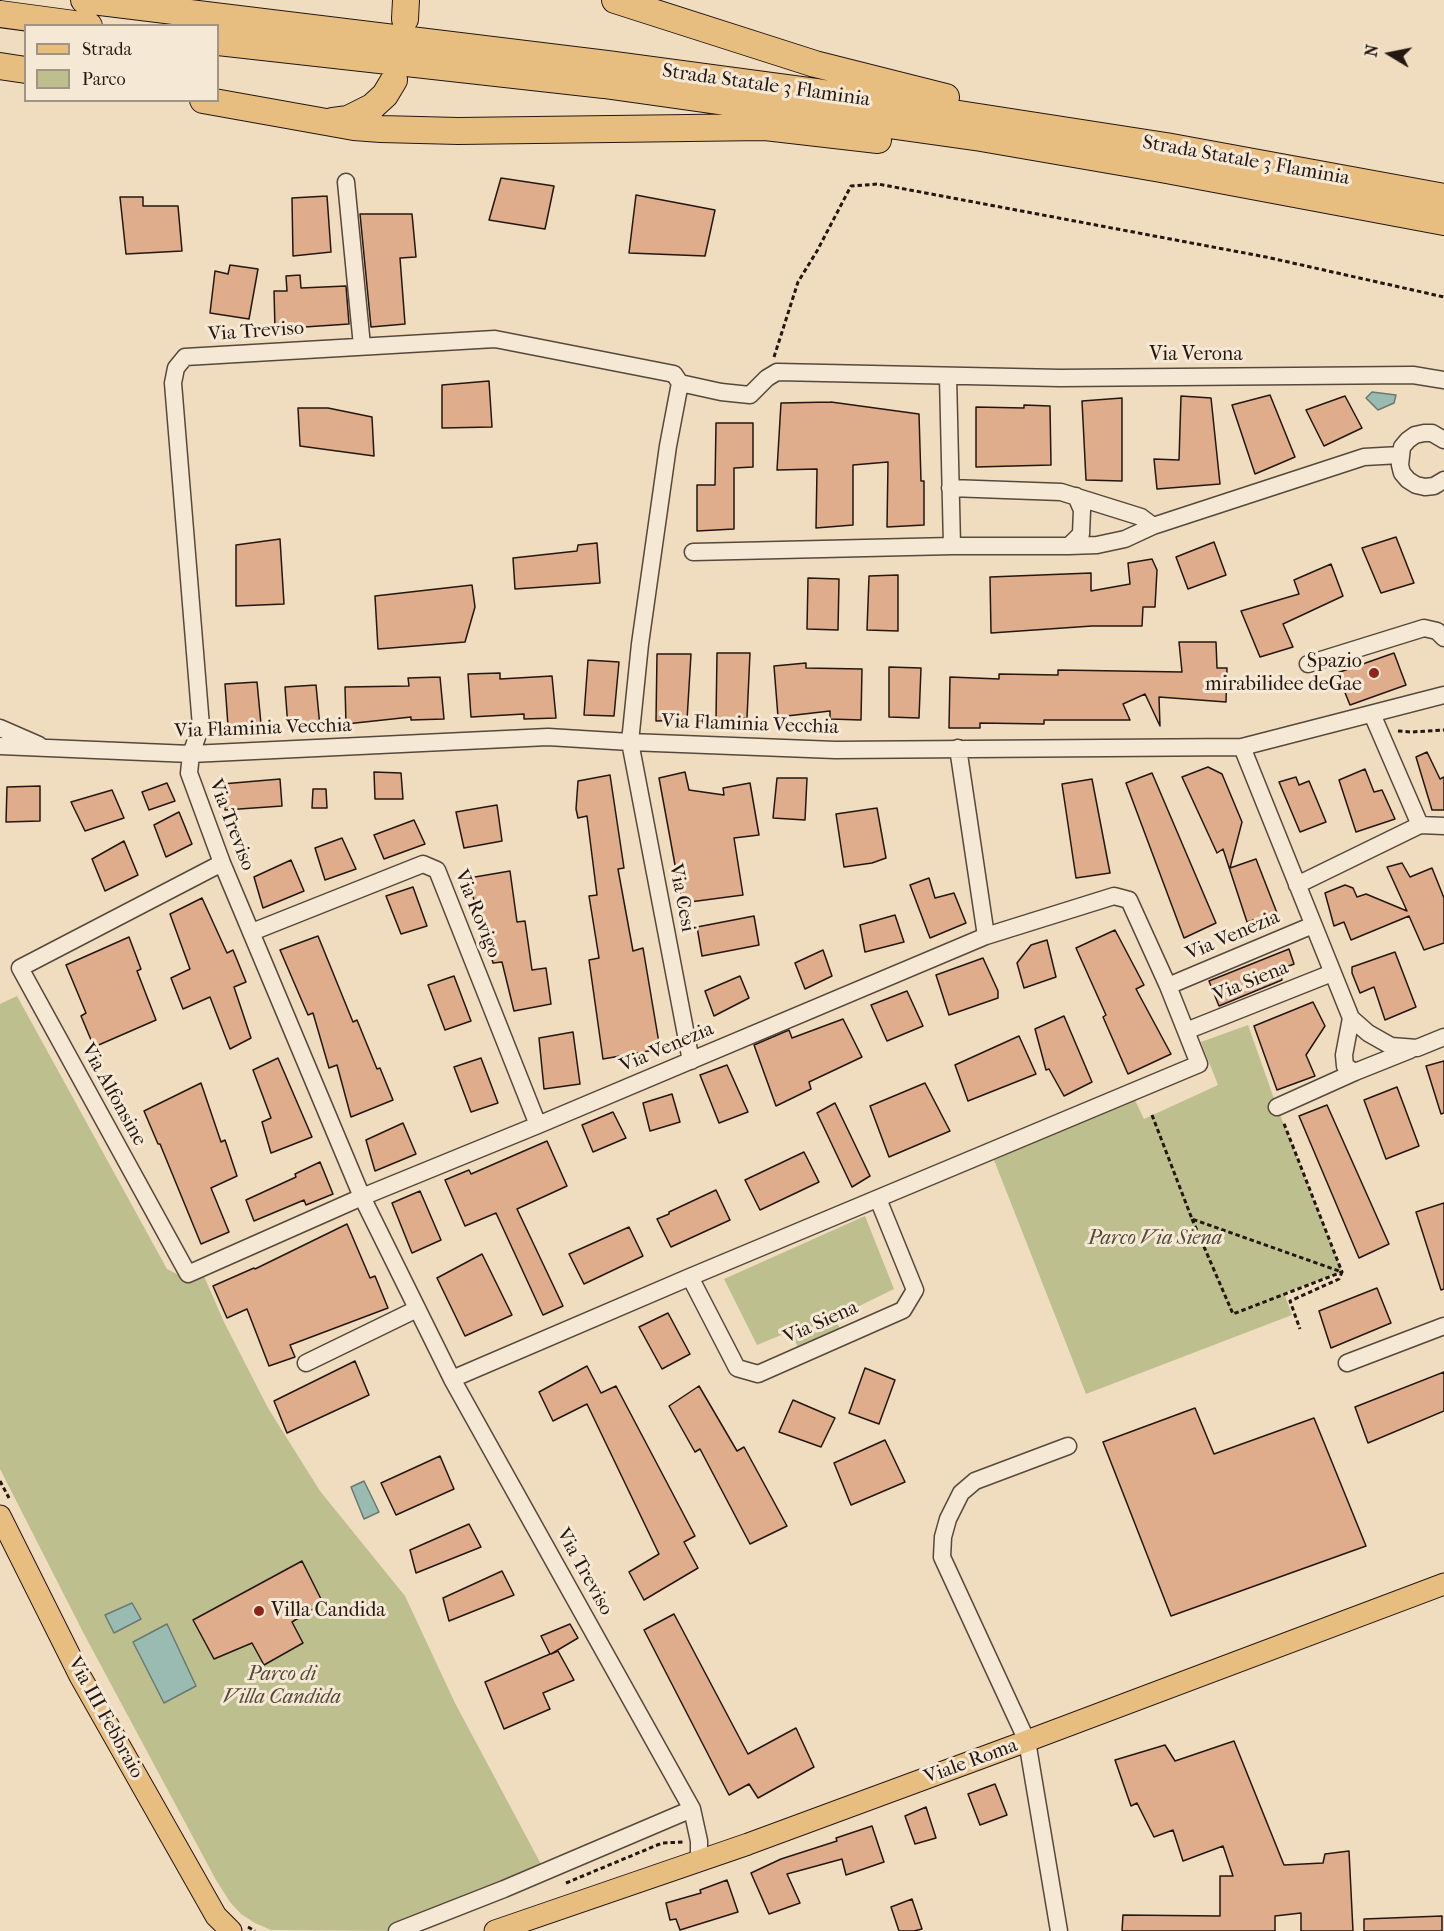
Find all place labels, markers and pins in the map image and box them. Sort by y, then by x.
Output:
place label: Spazio mirabilidee deGae [1205,650,1362,697]
marker: Spazio mirabilidee deGae [1367,666,1381,680]
place label: Villa Candida [271,1599,386,1623]
marker: Villa Candida [252,1604,266,1618]

